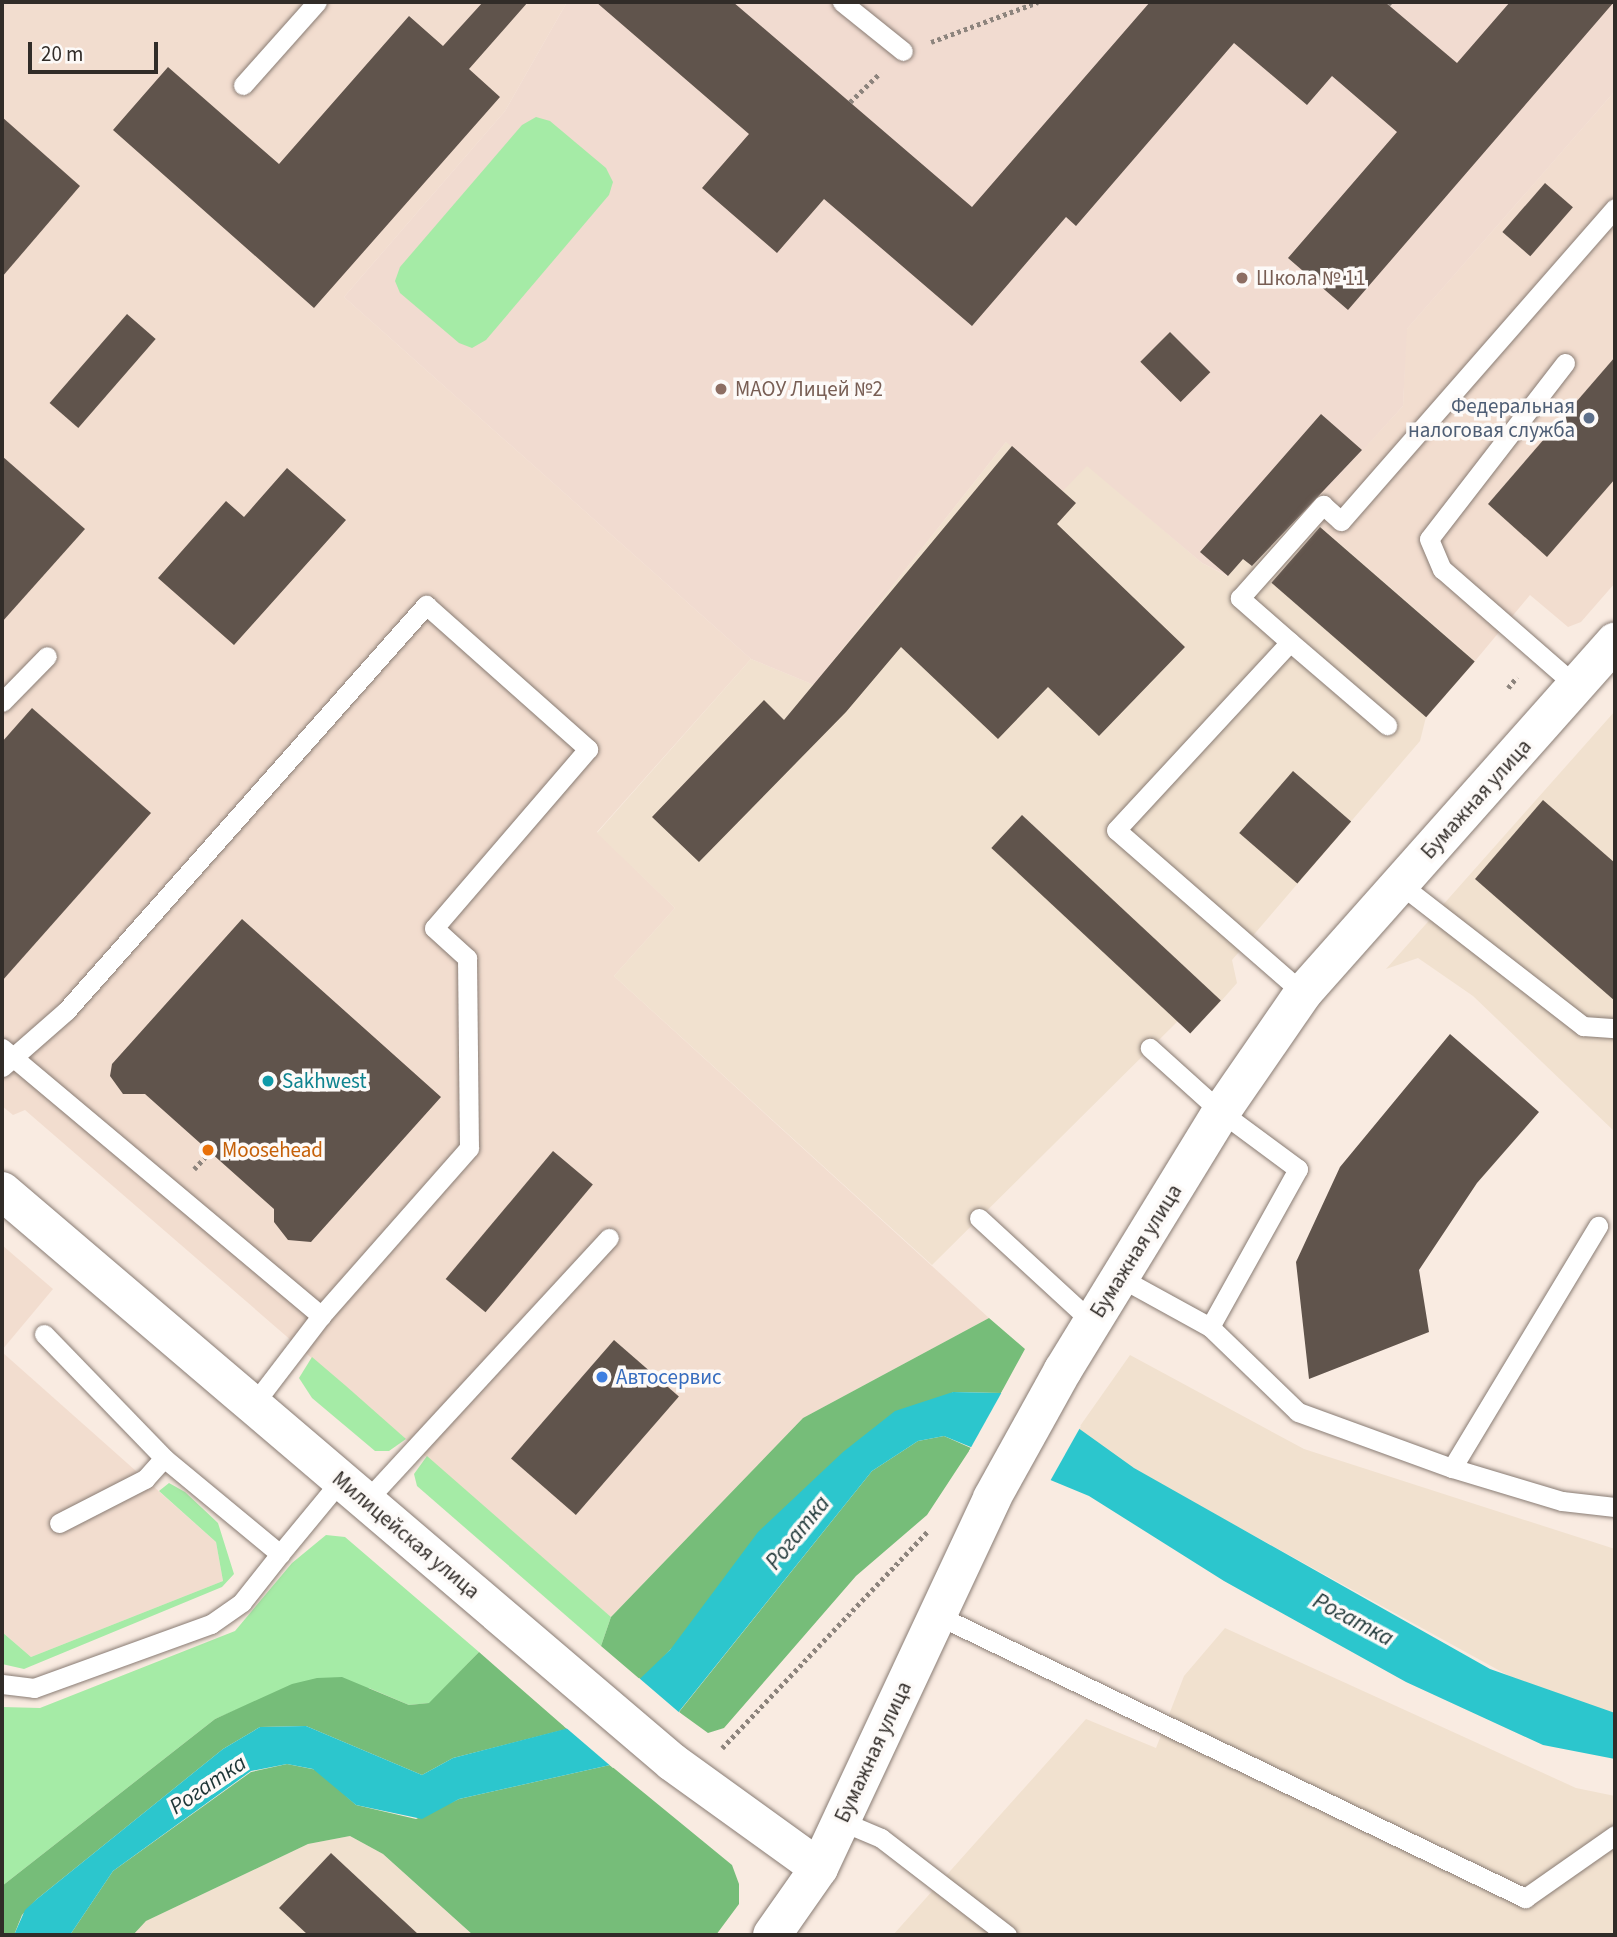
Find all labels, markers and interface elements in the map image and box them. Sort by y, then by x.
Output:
scale bar [32,28,161,72]
text: 20 m [41,39,83,69]
place label: Школа № 11 [1256,265,1366,291]
marker: Школа № 11 [1234,270,1250,286]
place label: МАОУ Лицей №2 [735,376,883,402]
marker: МАОУ Лицей №2 [713,381,729,397]
place label: Федеральная налоговая служба [1408,393,1575,443]
marker: Федеральная налоговая служба [1581,410,1597,426]
street label: Бумажная улица [1416,734,1536,864]
place label: Sakhwest [282,1068,367,1094]
marker: Sakhwest [260,1073,276,1089]
place label: Moosehead [222,1137,323,1163]
marker: Moosehead [200,1142,216,1158]
street label: Бумажная улица [1085,1180,1187,1322]
place label: Автосервис [616,1364,722,1390]
marker: Автосервис [594,1369,610,1385]
street label: Милицейская улица [327,1466,485,1604]
water label: Рогатка [760,1490,836,1576]
water label: Рогатка [1308,1587,1398,1653]
street label: Бумажная улица [829,1678,917,1826]
water label: Рогатка [164,1749,252,1821]

